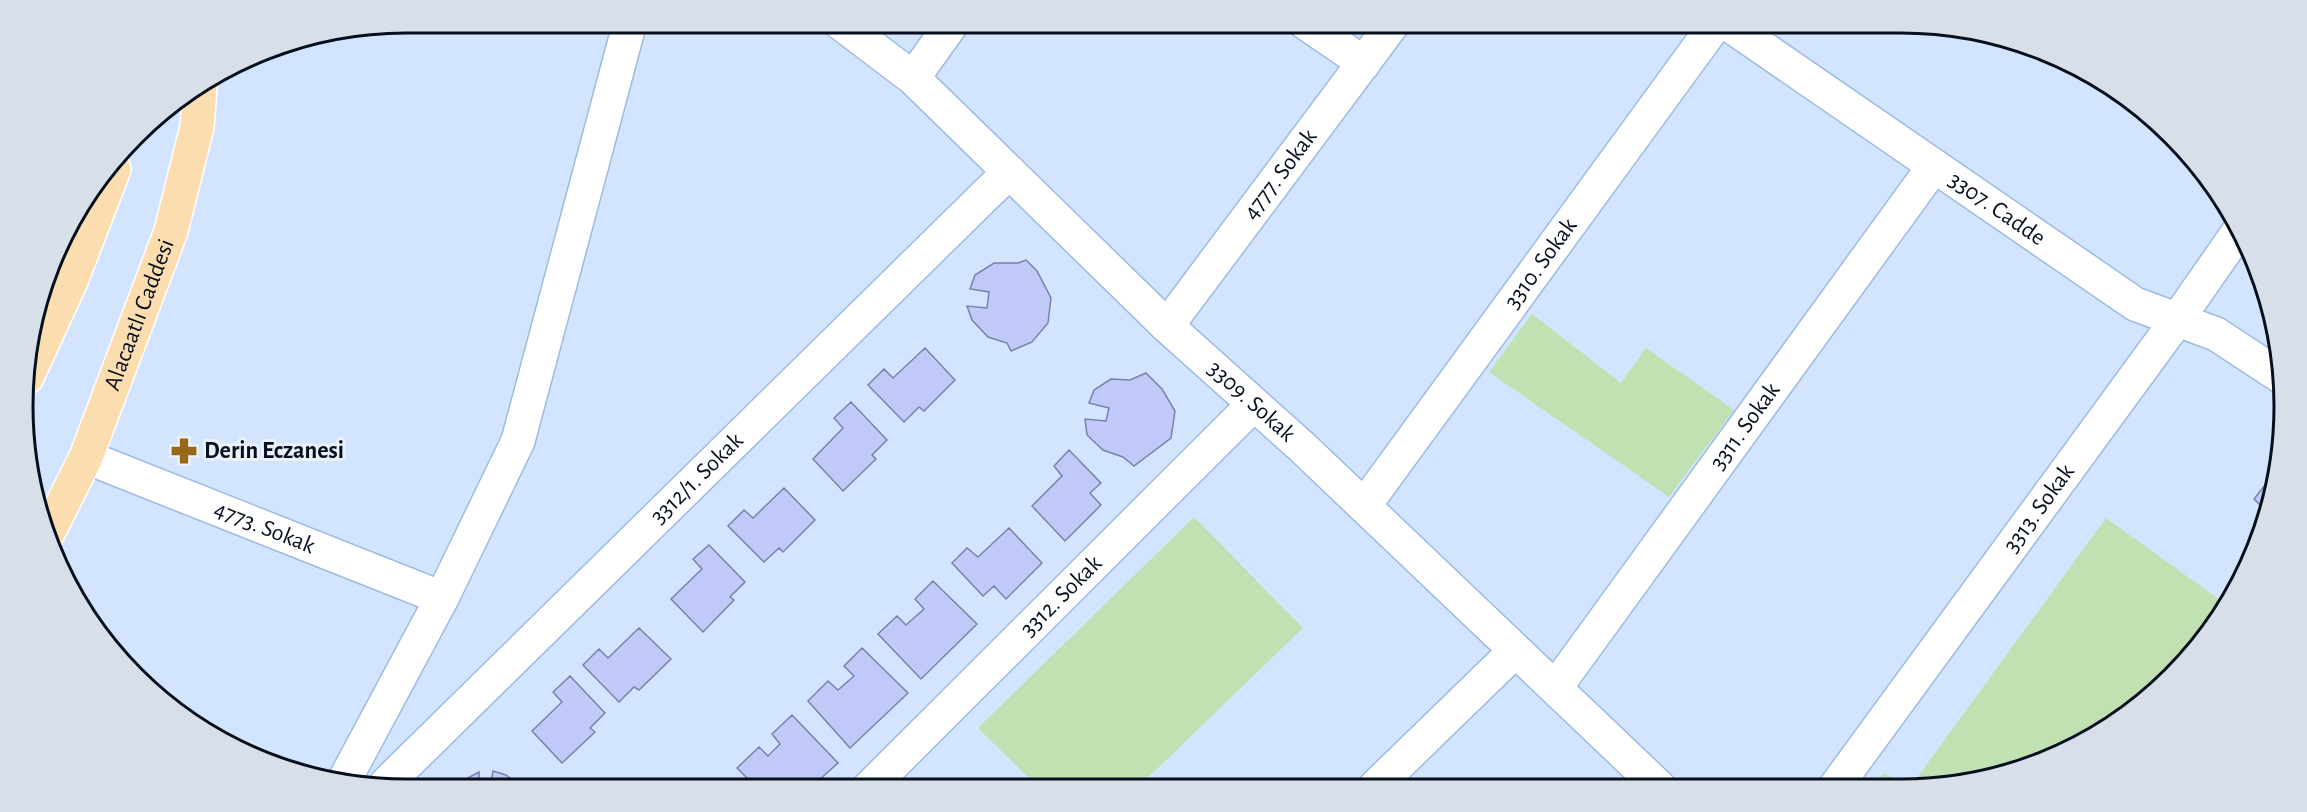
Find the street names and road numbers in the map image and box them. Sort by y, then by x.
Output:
street label: 4777. Sokak [1239,125,1322,224]
street label: 3307. Cadde [1944,168,2050,250]
street label: 3310. Sokak [1500,214,1582,313]
street label: Alacaatlı Caddesi [100,236,179,394]
street label: 3309. Sokak [1203,356,1300,447]
street label: 3311. Sokak [1706,378,1784,474]
street label: 3312/1. Sokak [646,428,748,529]
street label: 3313. Sokak [1999,460,2079,557]
street label: 4773. Sokak [211,497,318,558]
street label: 3312. Sokak [1016,551,1106,641]

